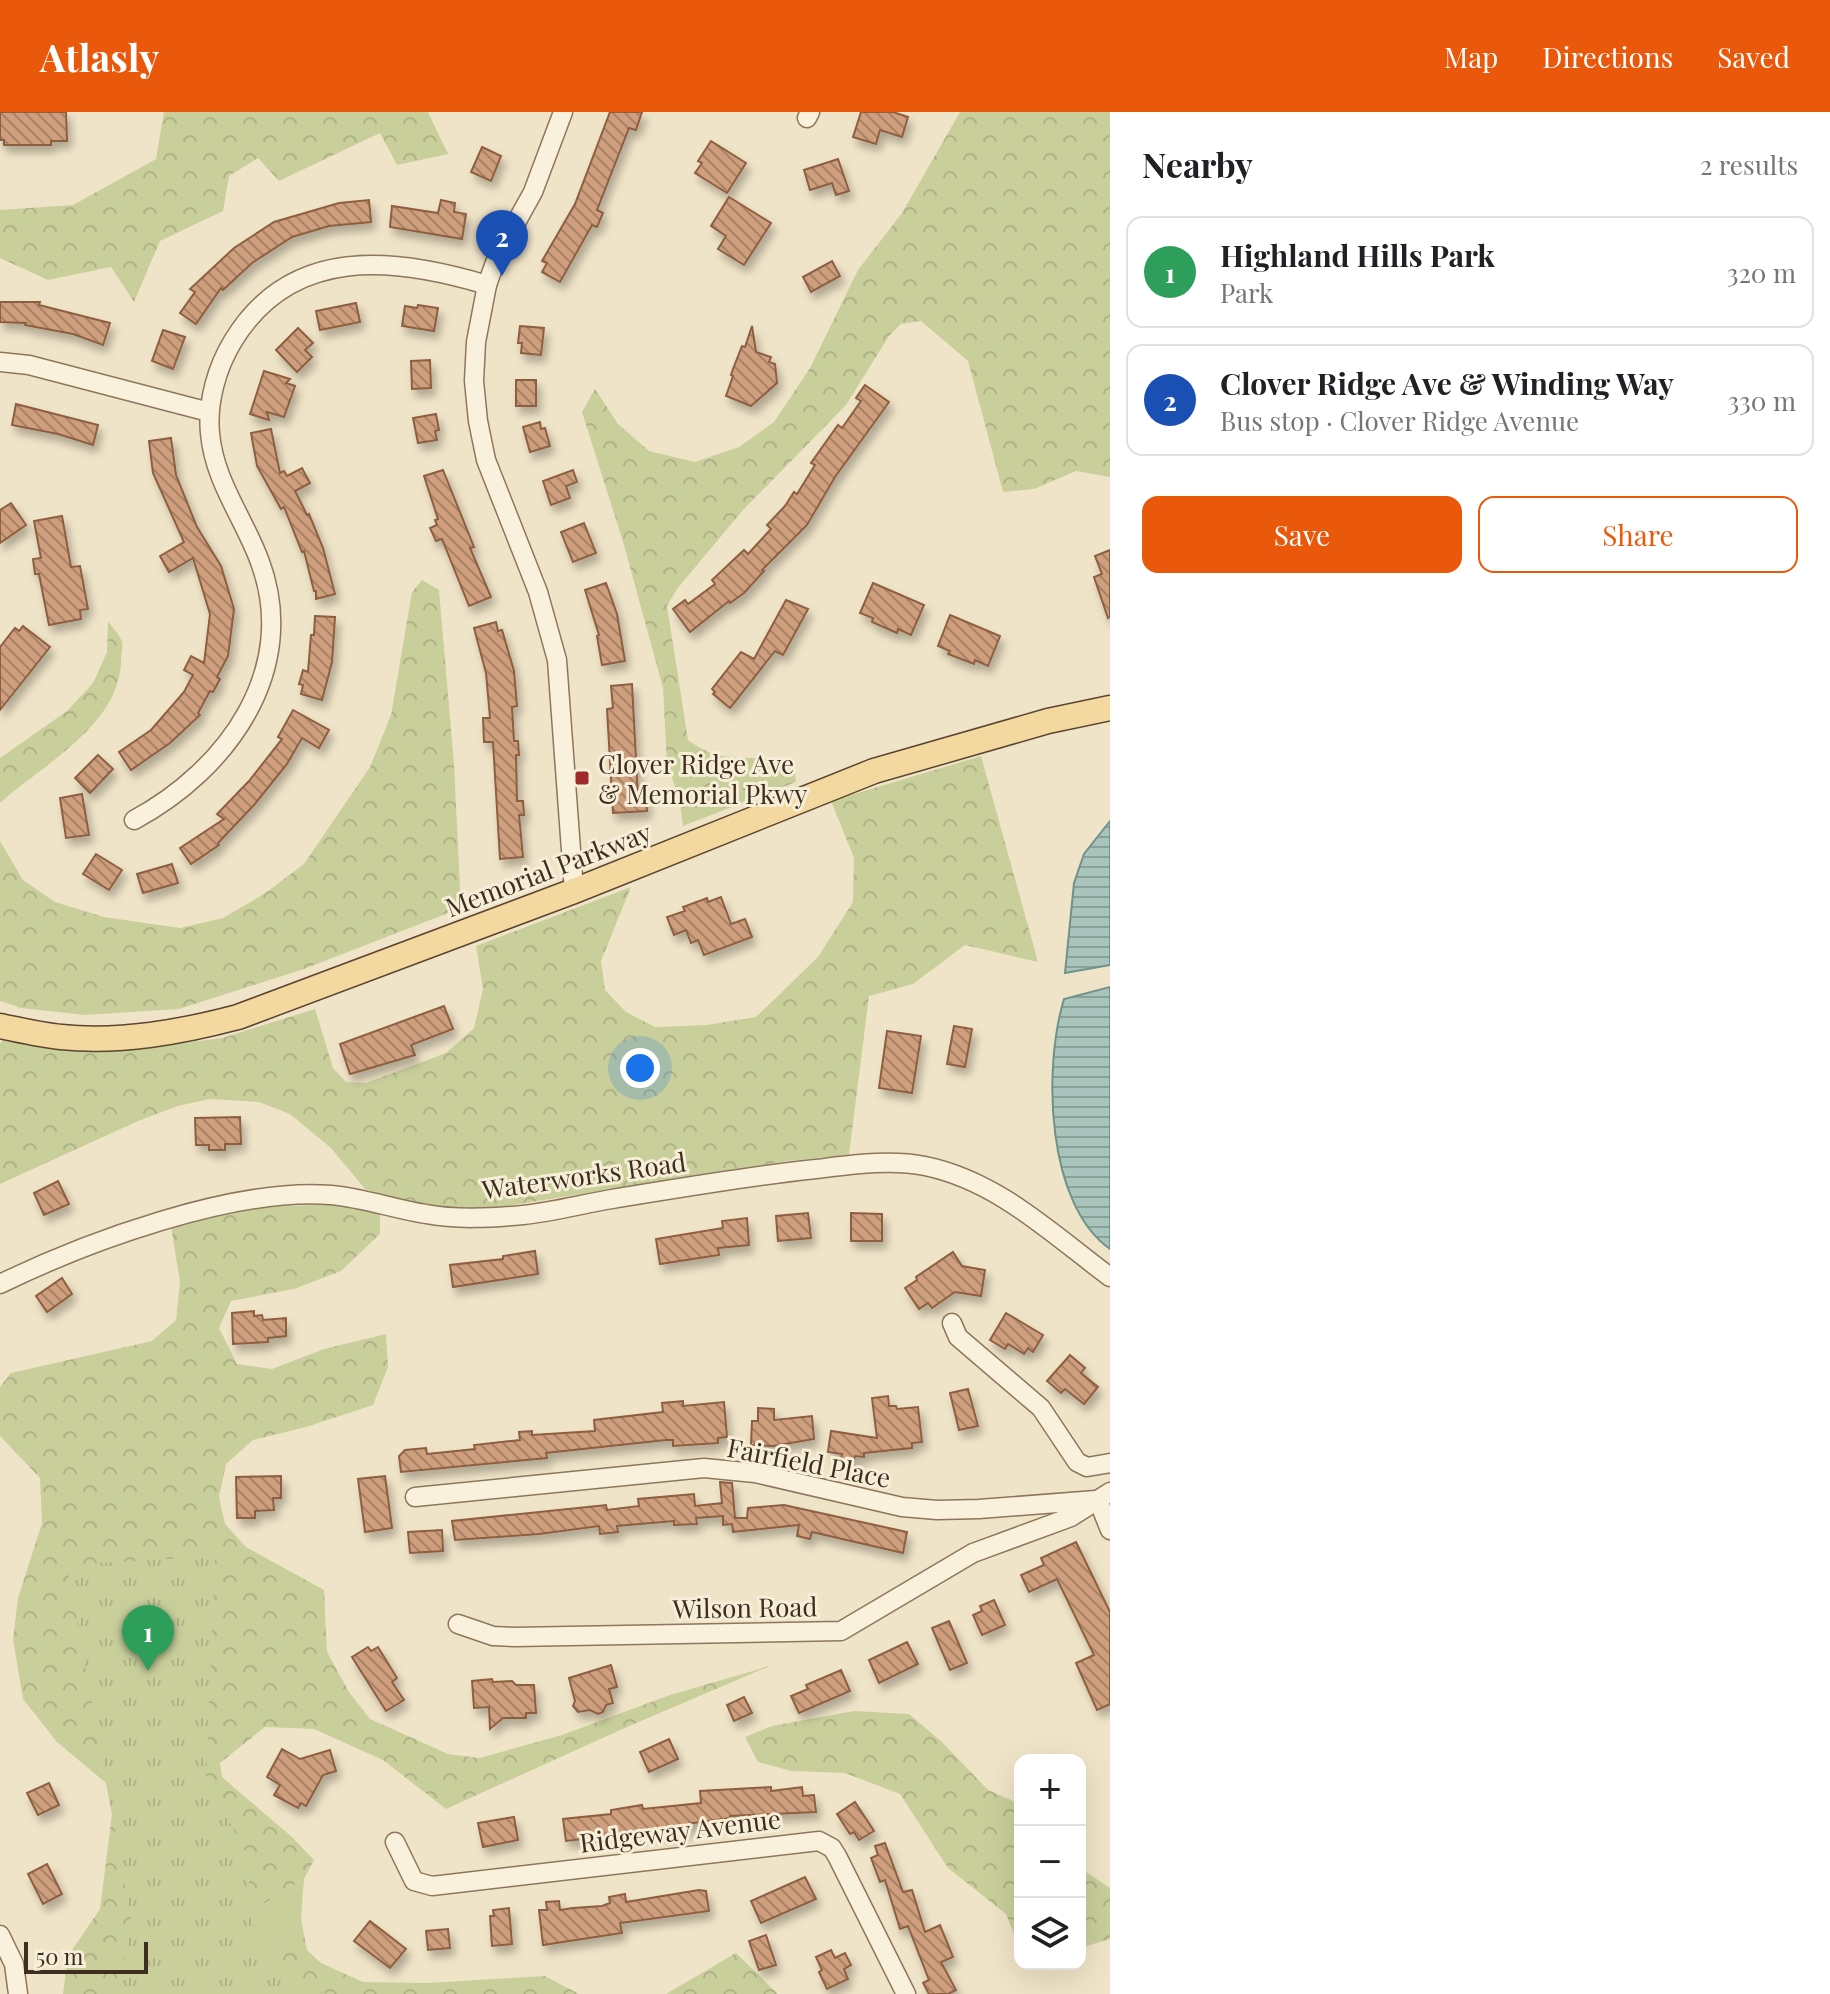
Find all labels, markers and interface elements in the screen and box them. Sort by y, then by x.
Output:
text: Atlasly [40,31,159,82]
text: Map [1444,38,1498,75]
text: Directions [1542,38,1673,75]
text: Saved [1717,38,1790,75]
text: Nearby [1142,141,1253,187]
text: 2 results [1700,147,1798,182]
pin: 2 [476,210,528,276]
text: Highland Hills Park [1220,235,1495,275]
text: 1 [1165,255,1175,290]
text: 320 m [1727,255,1796,290]
text: Park [1220,275,1273,310]
text: Clover Ridge Ave & Winding Way [1220,363,1674,403]
text: 2 [1163,383,1177,418]
text: 330 m [1727,383,1796,418]
text: Bus stop · Clover Ridge Avenue [1220,403,1579,438]
button: Save [1142,496,1462,573]
button: Share [1478,496,1798,573]
place label: Clover Ridge Ave & Memorial Pkwy [598,746,807,811]
marker: Clover Ridge Ave & Memorial Pkwy [573,769,591,787]
street label: Memorial Parkway [440,814,656,924]
your location [620,1048,660,1088]
street label: Waterworks Road [479,1143,688,1207]
street label: Fairfield Place [724,1429,894,1495]
street label: Wilson Road [671,1588,818,1626]
pin: 1 [122,1605,174,1671]
map controls [1014,1754,1086,1970]
button: + [1014,1754,1086,1826]
street label: Ridgeway Avenue [577,1800,783,1860]
button: − [1014,1826,1086,1898]
button: layers [1014,1898,1086,1970]
scale bar [24,1938,148,1974]
text: 50 m [36,1941,83,1971]

